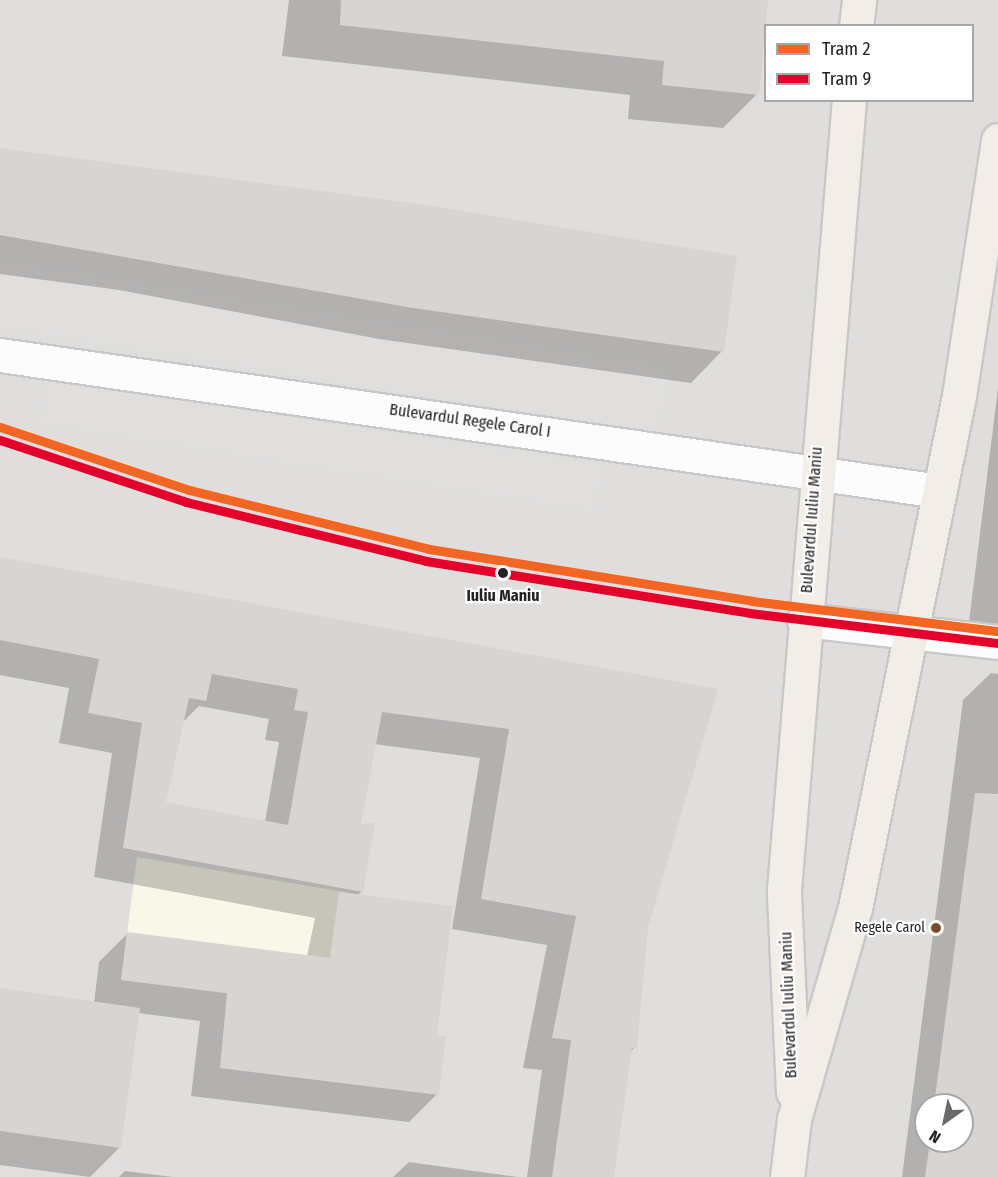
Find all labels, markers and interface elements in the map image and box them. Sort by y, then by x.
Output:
legend [764,24,974,102]
text: Tram 2 [822,38,870,60]
text: Tram 9 [822,68,871,90]
street label: Bulevardul Regele Carol I [388,400,552,442]
street label: Bulevardul Iuliu Maniu [797,446,827,594]
marker: Iuliu Maniu [492,562,514,584]
place label: Iuliu Maniu [466,586,540,606]
place label: Regele Carol [854,920,925,936]
marker: Regele Carol [930,922,942,934]
street label: Bulevardul Iuliu Maniu [777,931,801,1079]
north arrow [914,1093,974,1153]
text: N [926,1126,944,1147]

